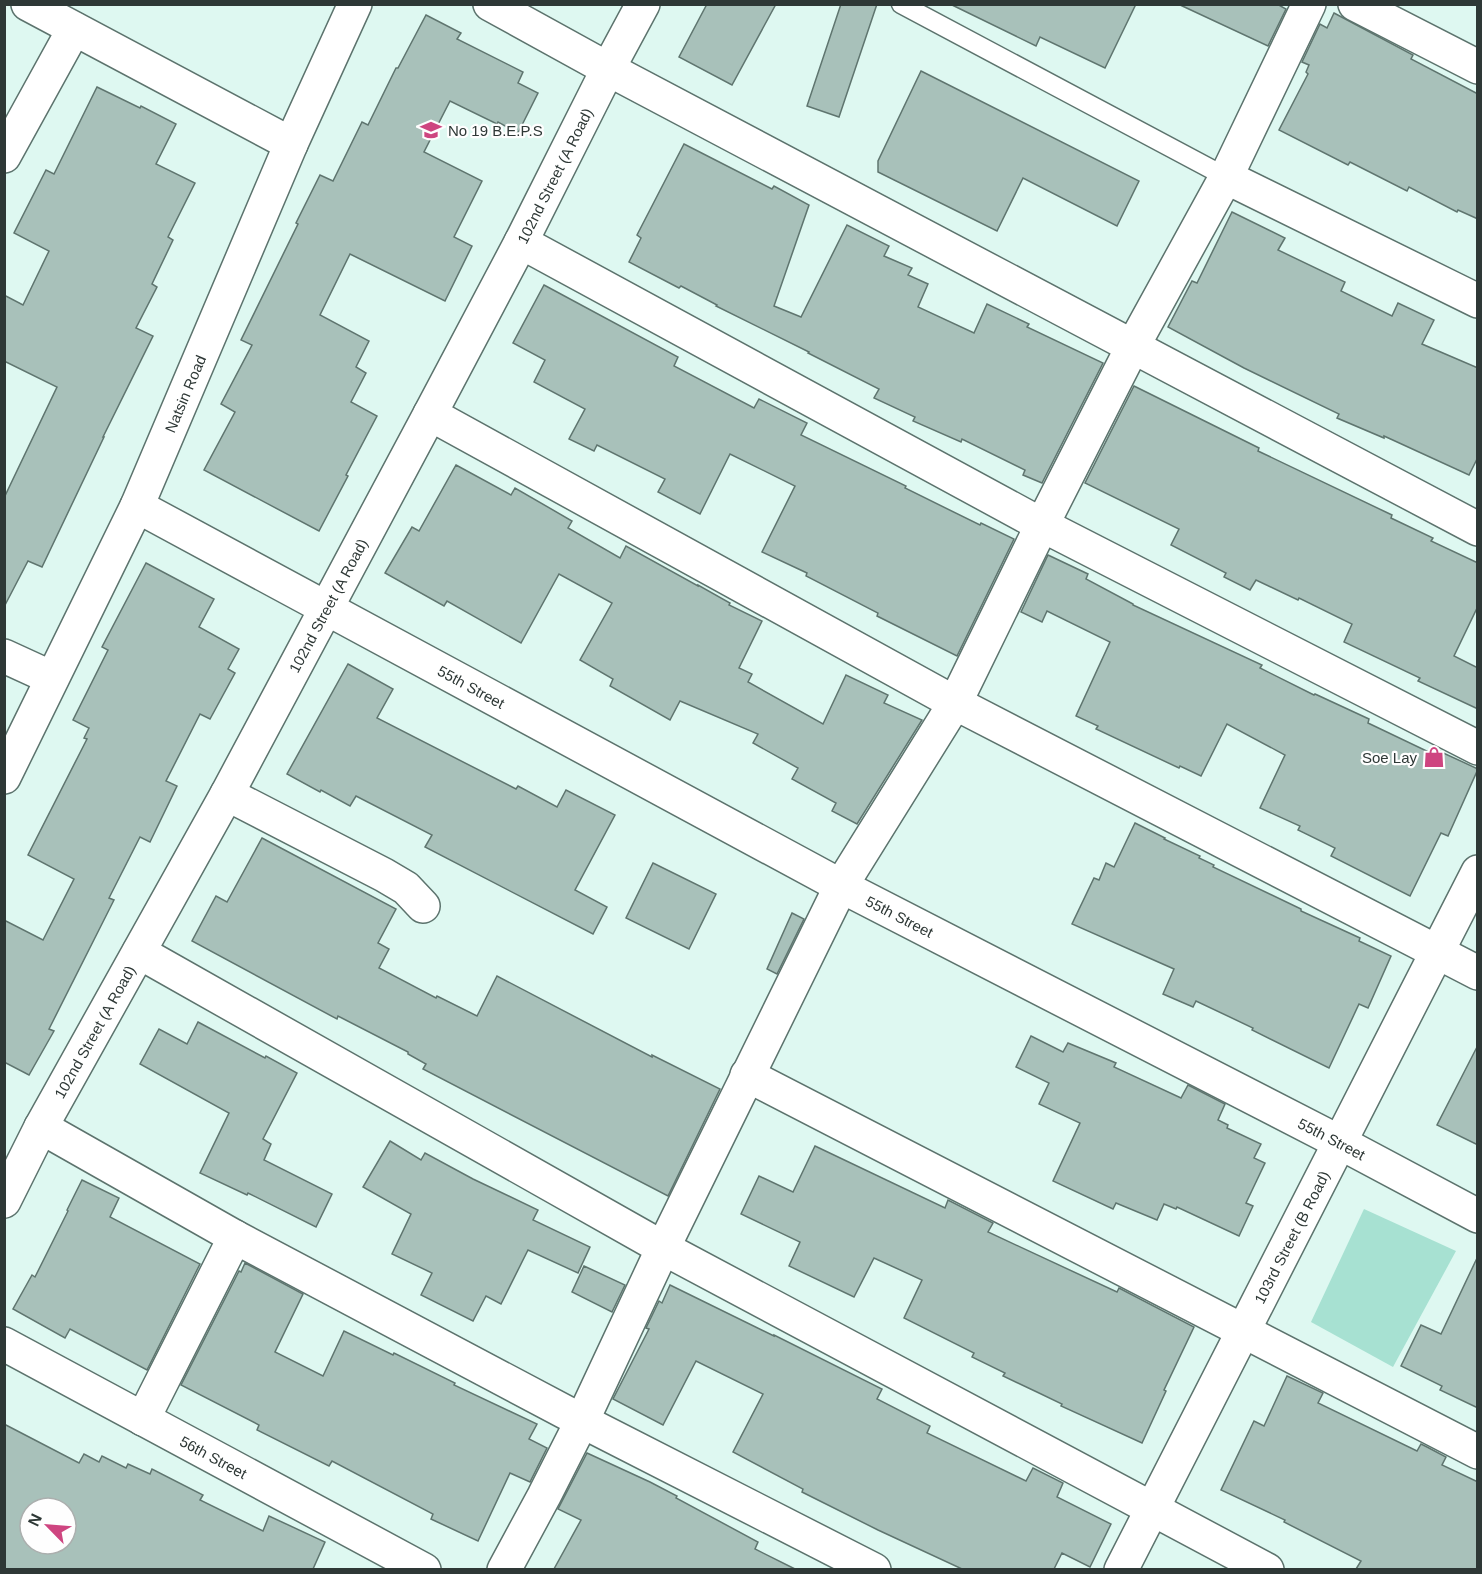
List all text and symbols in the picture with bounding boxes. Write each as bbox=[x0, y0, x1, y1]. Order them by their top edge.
street label: 102nd Street (A Road) bbox=[513, 105, 596, 246]
school or university icon: No 19 B.E.P.S bbox=[419, 118, 443, 142]
place label: No 19 B.E.P.S bbox=[448, 122, 543, 139]
street label: Natsin Road bbox=[161, 352, 209, 435]
street label: 102nd Street (A Road) bbox=[285, 536, 370, 675]
street label: 55th Street bbox=[435, 662, 508, 712]
shop icon: Soe Lay bbox=[1422, 745, 1446, 769]
place label: Soe Lay bbox=[1362, 749, 1417, 766]
street label: 55th Street bbox=[863, 892, 937, 941]
street label: 102nd Street (A Road) bbox=[50, 962, 138, 1101]
street label: 55th Street bbox=[1295, 1114, 1369, 1163]
street label: 103rd Street (B Road) bbox=[1250, 1168, 1332, 1306]
street label: 56th Street bbox=[177, 1432, 251, 1482]
north arrow bbox=[18, 1496, 78, 1556]
text: N bbox=[25, 1511, 45, 1529]

